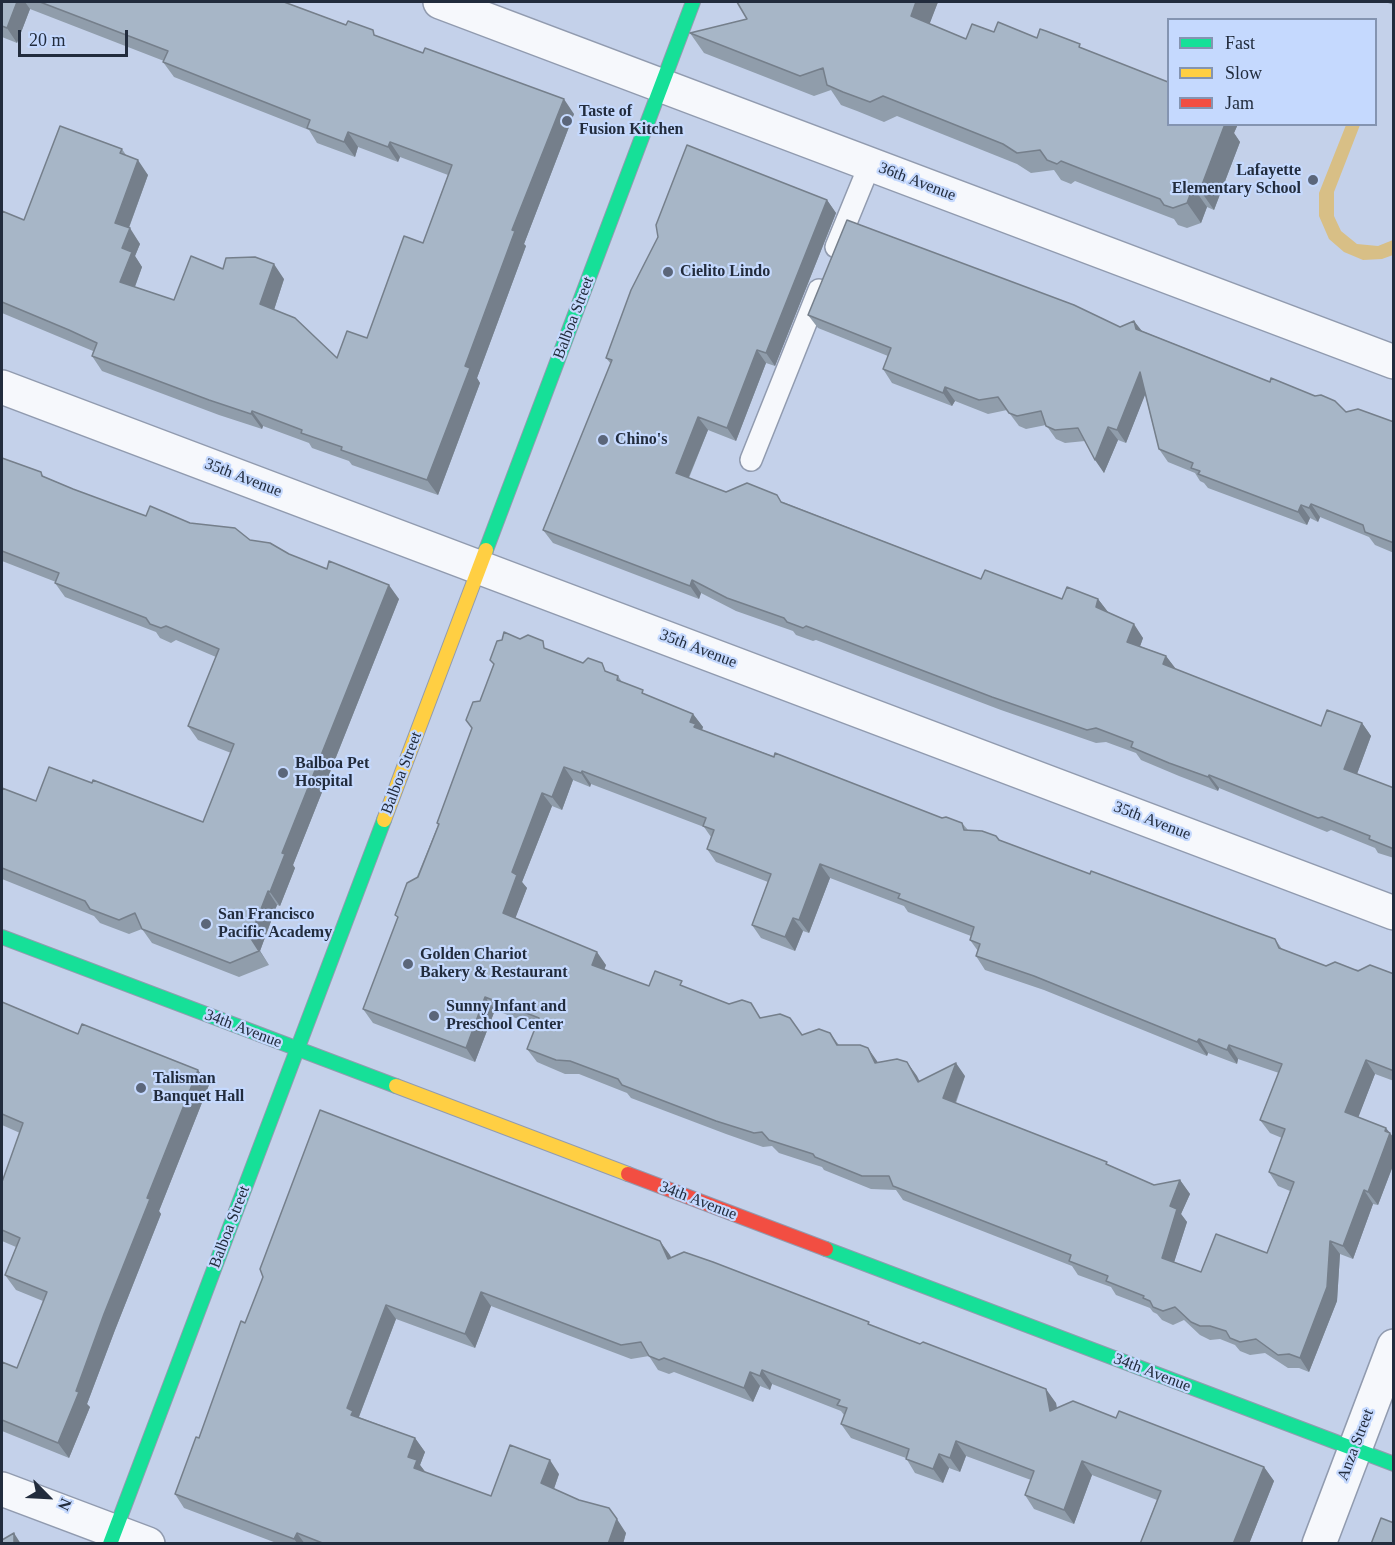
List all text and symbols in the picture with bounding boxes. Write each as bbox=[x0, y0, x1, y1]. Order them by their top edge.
scale bar bbox=[21, 18, 130, 56]
legend bbox=[1167, 18, 1377, 126]
text: 20 m bbox=[29, 30, 66, 50]
text: Fast bbox=[1225, 33, 1255, 53]
text: Slow bbox=[1225, 63, 1262, 83]
text: Jam bbox=[1225, 93, 1254, 113]
place label: Taste of Fusion Kitchen bbox=[579, 102, 683, 140]
marker: Taste of Fusion Kitchen bbox=[560, 114, 574, 128]
street label: 36th Avenue bbox=[876, 159, 958, 205]
place label: Lafayette Elementary School bbox=[1172, 161, 1301, 199]
marker: Lafayette Elementary School bbox=[1306, 173, 1320, 187]
place label: Cielito Lindo bbox=[680, 262, 770, 282]
marker: Cielito Lindo bbox=[661, 265, 675, 279]
street label: Balboa Street bbox=[550, 274, 598, 362]
place label: Chino's bbox=[615, 430, 667, 450]
marker: Chino's bbox=[596, 433, 610, 447]
street label: 35th Avenue bbox=[202, 455, 284, 501]
street label: 35th Avenue bbox=[657, 626, 739, 672]
street label: Balboa Street bbox=[378, 729, 426, 817]
place label: Balboa Pet Hospital bbox=[295, 754, 369, 792]
marker: Balboa Pet Hospital bbox=[276, 766, 290, 780]
street label: 35th Avenue bbox=[1111, 798, 1193, 844]
place label: San Francisco Pacific Academy bbox=[218, 905, 332, 943]
marker: San Francisco Pacific Academy bbox=[199, 917, 213, 931]
place label: Golden Chariot Bakery & Restaurant bbox=[420, 945, 568, 983]
marker: Golden Chariot Bakery & Restaurant bbox=[401, 957, 415, 971]
place label: Sunny Infant and Preschool Center bbox=[446, 997, 566, 1035]
street label: 34th Avenue bbox=[202, 1006, 284, 1052]
marker: Sunny Infant and Preschool Center bbox=[427, 1009, 441, 1023]
place label: Talisman Banquet Hall bbox=[153, 1069, 244, 1107]
marker: Talisman Banquet Hall bbox=[134, 1081, 148, 1095]
street label: 34th Avenue bbox=[657, 1178, 739, 1224]
street label: Balboa Street bbox=[206, 1183, 254, 1271]
street label: 34th Avenue bbox=[1111, 1350, 1193, 1396]
street label: Anza Street bbox=[1334, 1407, 1378, 1483]
north arrow bbox=[18, 1467, 78, 1527]
text: N bbox=[55, 1496, 75, 1513]

